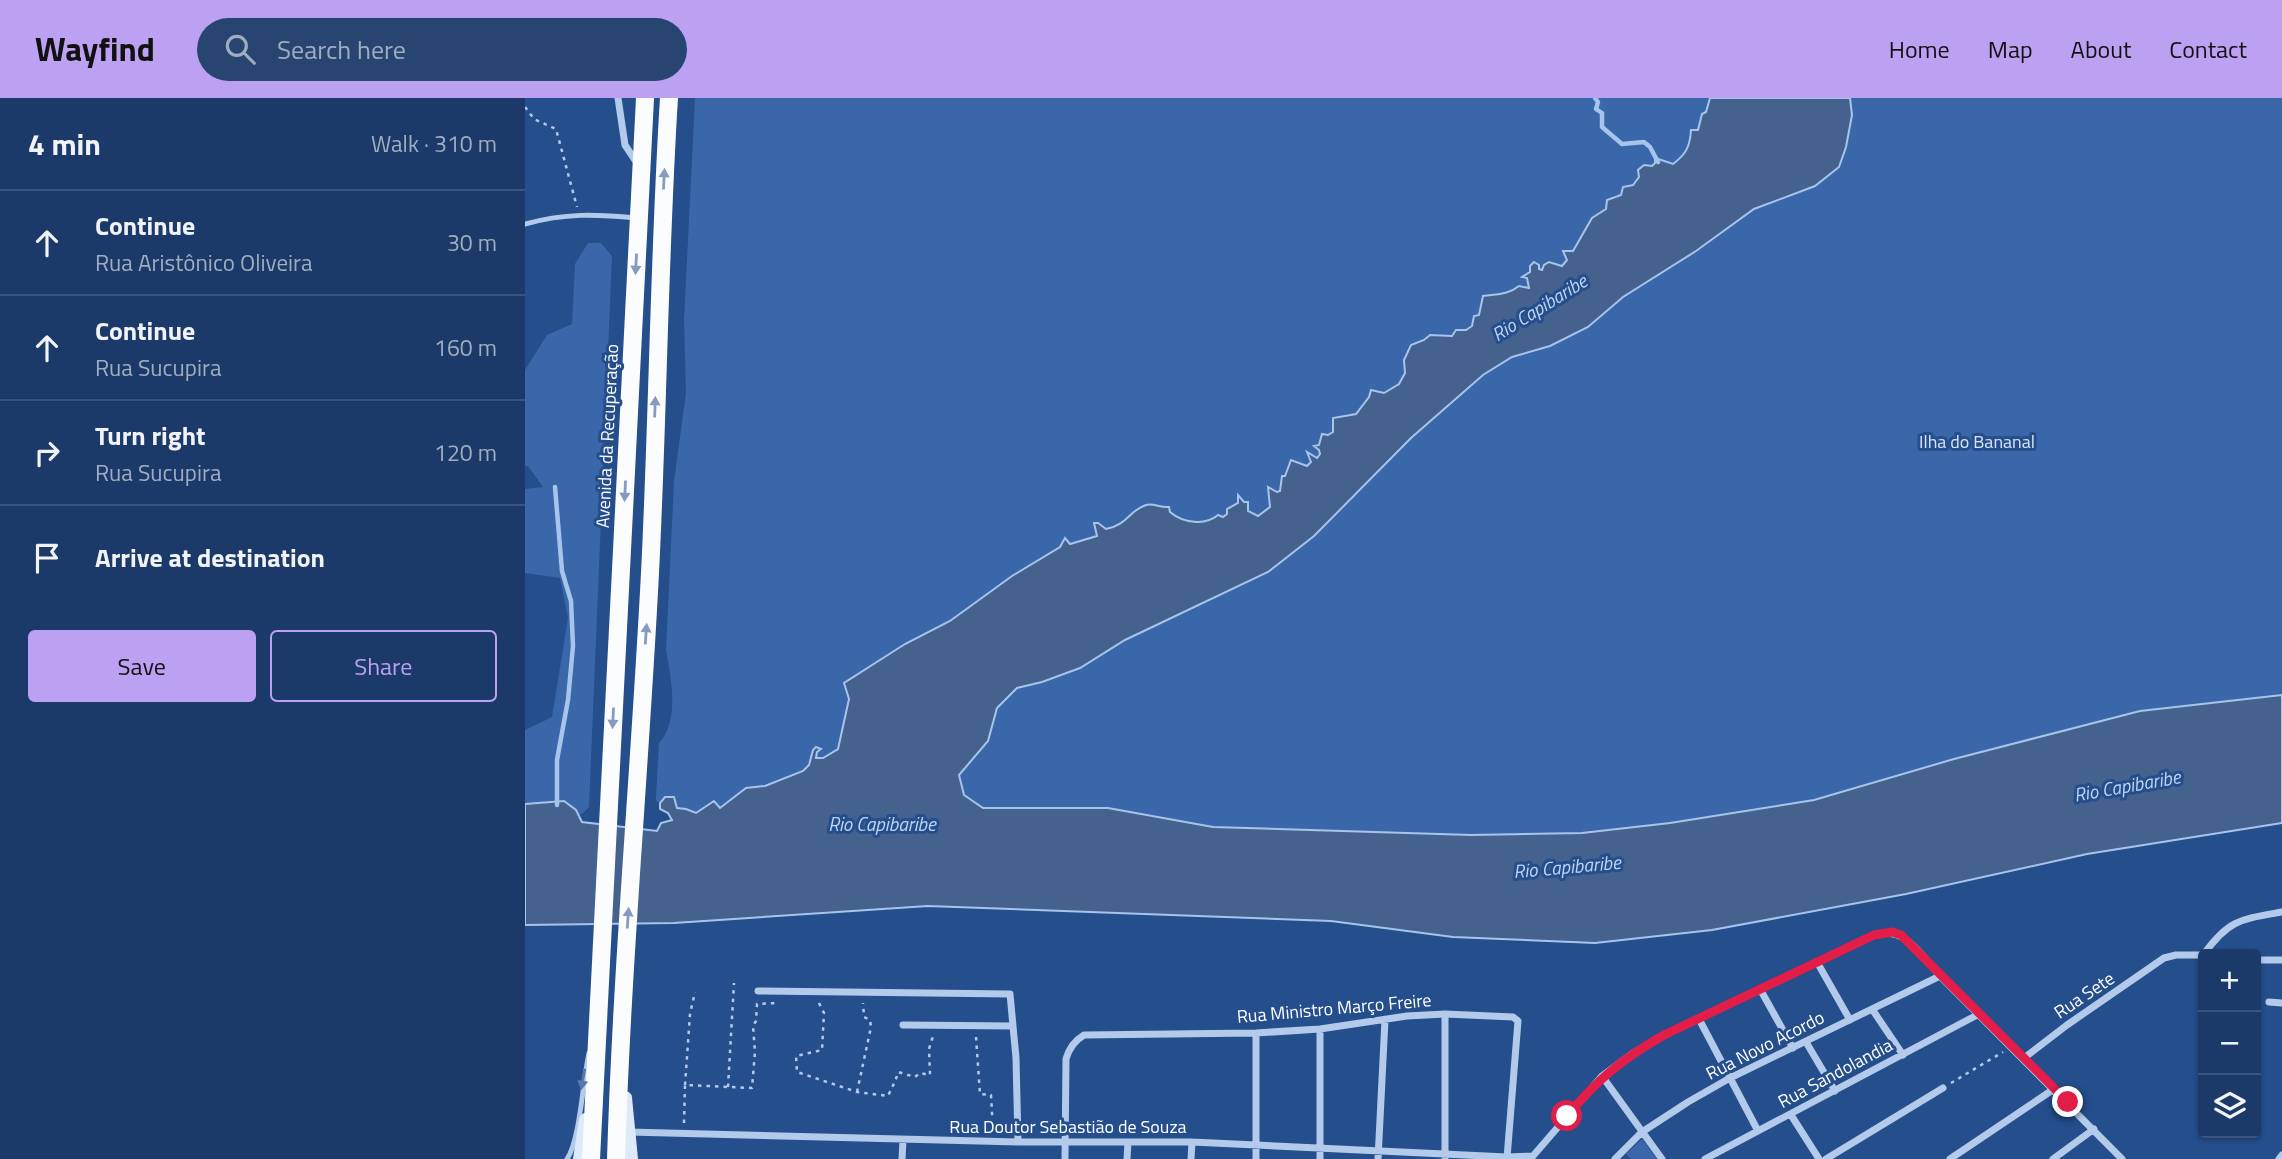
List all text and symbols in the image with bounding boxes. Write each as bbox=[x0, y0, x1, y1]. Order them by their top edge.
search box bbox=[197, 18, 687, 81]
text: Wayfind bbox=[35, 24, 155, 74]
icon: search bbox=[221, 30, 259, 68]
text: Search here bbox=[277, 30, 406, 69]
text: Home bbox=[1889, 31, 1950, 67]
text: Map bbox=[1988, 31, 2033, 67]
text: About bbox=[2071, 31, 2131, 67]
text: Contact bbox=[2169, 31, 2247, 67]
text: 4 min bbox=[28, 121, 101, 167]
text: Walk · 310 m bbox=[371, 126, 497, 161]
one-way arrow bbox=[659, 168, 670, 190]
text: Continue bbox=[95, 206, 195, 245]
icon: ahead bbox=[28, 224, 66, 262]
text: 30 m bbox=[447, 225, 497, 260]
text: Rua Aristônico Oliveira bbox=[95, 245, 313, 280]
one-way arrow bbox=[631, 253, 642, 275]
water label: Rio Capibaribe bbox=[1486, 266, 1593, 348]
text: Continue bbox=[95, 311, 195, 350]
icon: ahead bbox=[28, 329, 66, 367]
text: 160 m bbox=[434, 330, 497, 365]
street label: Avenida da Recuperação bbox=[589, 343, 625, 529]
text: Rua Sucupira bbox=[95, 350, 221, 385]
one-way arrow bbox=[649, 395, 661, 417]
text: Turn right bbox=[95, 416, 206, 455]
park label: Ilha do Bananal bbox=[1919, 428, 2035, 455]
icon: right bbox=[28, 434, 66, 472]
text: 120 m bbox=[434, 435, 497, 470]
text: Rua Sucupira bbox=[95, 455, 221, 490]
one-way arrow bbox=[619, 480, 630, 502]
text: Arrive at destination bbox=[95, 538, 325, 577]
icon: arrive bbox=[28, 539, 66, 577]
one-way arrow bbox=[641, 623, 652, 645]
button: Save bbox=[28, 630, 256, 702]
button: Share bbox=[270, 630, 497, 702]
one-way arrow bbox=[607, 708, 618, 730]
water label: Rio Capibaribe bbox=[2071, 761, 2184, 809]
water label: Rio Capibaribe bbox=[828, 809, 937, 838]
water label: Rio Capibaribe bbox=[1512, 847, 1623, 885]
one-way arrow bbox=[623, 906, 634, 928]
map controls bbox=[2198, 949, 2261, 1138]
button: + bbox=[2198, 949, 2261, 1012]
street label: Rua Sete bbox=[2048, 965, 2120, 1025]
street label: Rua Ministro Março Freire bbox=[1236, 986, 1432, 1030]
street label: Rua Novo Acordo bbox=[1701, 1003, 1829, 1087]
button: − bbox=[2198, 1012, 2261, 1075]
street label: Rua Sandolandia bbox=[1773, 1031, 1897, 1115]
one-way arrow bbox=[578, 1068, 589, 1090]
button: layers bbox=[2198, 1075, 2261, 1138]
route end bbox=[2052, 1086, 2083, 1117]
route start bbox=[1551, 1100, 1582, 1131]
street label: Rua Doutor Sebastião de Souza bbox=[949, 1113, 1187, 1140]

